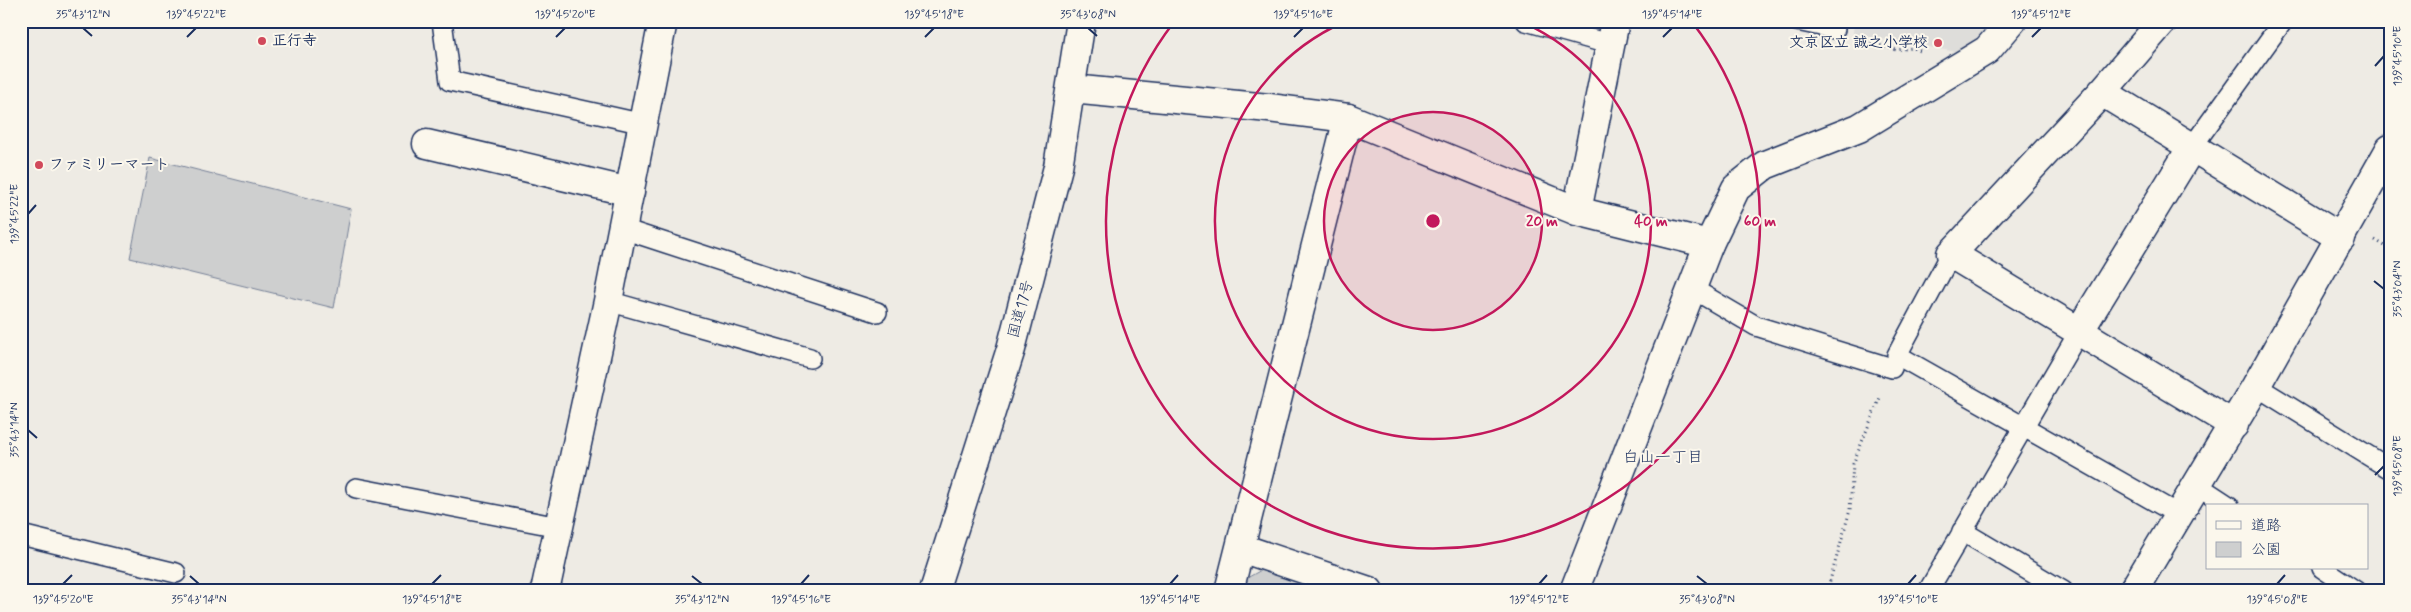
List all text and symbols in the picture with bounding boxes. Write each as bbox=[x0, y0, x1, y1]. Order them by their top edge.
text: 35°43'12"N bbox=[56, 7, 110, 23]
text: 139°45'22"E bbox=[166, 7, 226, 23]
text: 139°45'20"E bbox=[535, 7, 595, 23]
text: 139°45'18"E bbox=[904, 7, 964, 23]
text: 35°43'08"N bbox=[1060, 7, 1116, 23]
text: 139°45'16"E bbox=[1273, 7, 1333, 23]
text: 139°45'14"E bbox=[1642, 7, 1702, 23]
text: 139°45'12"E bbox=[2011, 7, 2071, 23]
text: 139°45'10"E bbox=[2390, 26, 2406, 86]
place label: 正行寺 bbox=[272, 31, 317, 51]
place label: 文京区立 誠之小学校 bbox=[1789, 33, 1928, 53]
marker: 正行寺 bbox=[256, 35, 268, 47]
marker: 文京区立 誠之小学校 bbox=[1932, 37, 1944, 49]
place label: ファミリーマート bbox=[49, 155, 170, 175]
marker: ファミリーマート bbox=[33, 159, 45, 171]
text: 139°45'22"E bbox=[7, 184, 23, 244]
centre of rings bbox=[1424, 212, 1442, 230]
text: 20 m bbox=[1526, 212, 1558, 232]
text: 40 m bbox=[1634, 212, 1668, 232]
text: 60 m bbox=[1744, 212, 1776, 232]
text: 35°43'04"N bbox=[2390, 261, 2406, 317]
street label: 国道17号 bbox=[1004, 278, 1038, 340]
text: 35°43'14"N bbox=[7, 402, 23, 458]
text: 139°45'08"E bbox=[2390, 435, 2406, 497]
district label: 白山一丁目 bbox=[1623, 447, 1703, 468]
legend bbox=[2206, 504, 2368, 570]
text: 道路 bbox=[2251, 516, 2281, 536]
text: 公園 bbox=[2251, 540, 2281, 560]
text: 139°45'20"E bbox=[33, 592, 93, 608]
text: 35°43'14"N bbox=[171, 592, 227, 608]
text: 139°45'18"E bbox=[402, 592, 462, 608]
text: 35°43'12"N bbox=[675, 592, 729, 608]
text: 139°45'16"E bbox=[771, 592, 831, 608]
text: 139°45'14"E bbox=[1140, 592, 1200, 608]
text: 139°45'12"E bbox=[1509, 592, 1569, 608]
text: 35°43'08"N bbox=[1679, 592, 1735, 608]
text: 139°45'10"E bbox=[1878, 592, 1938, 608]
text: 139°45'08"E bbox=[2246, 592, 2308, 608]

